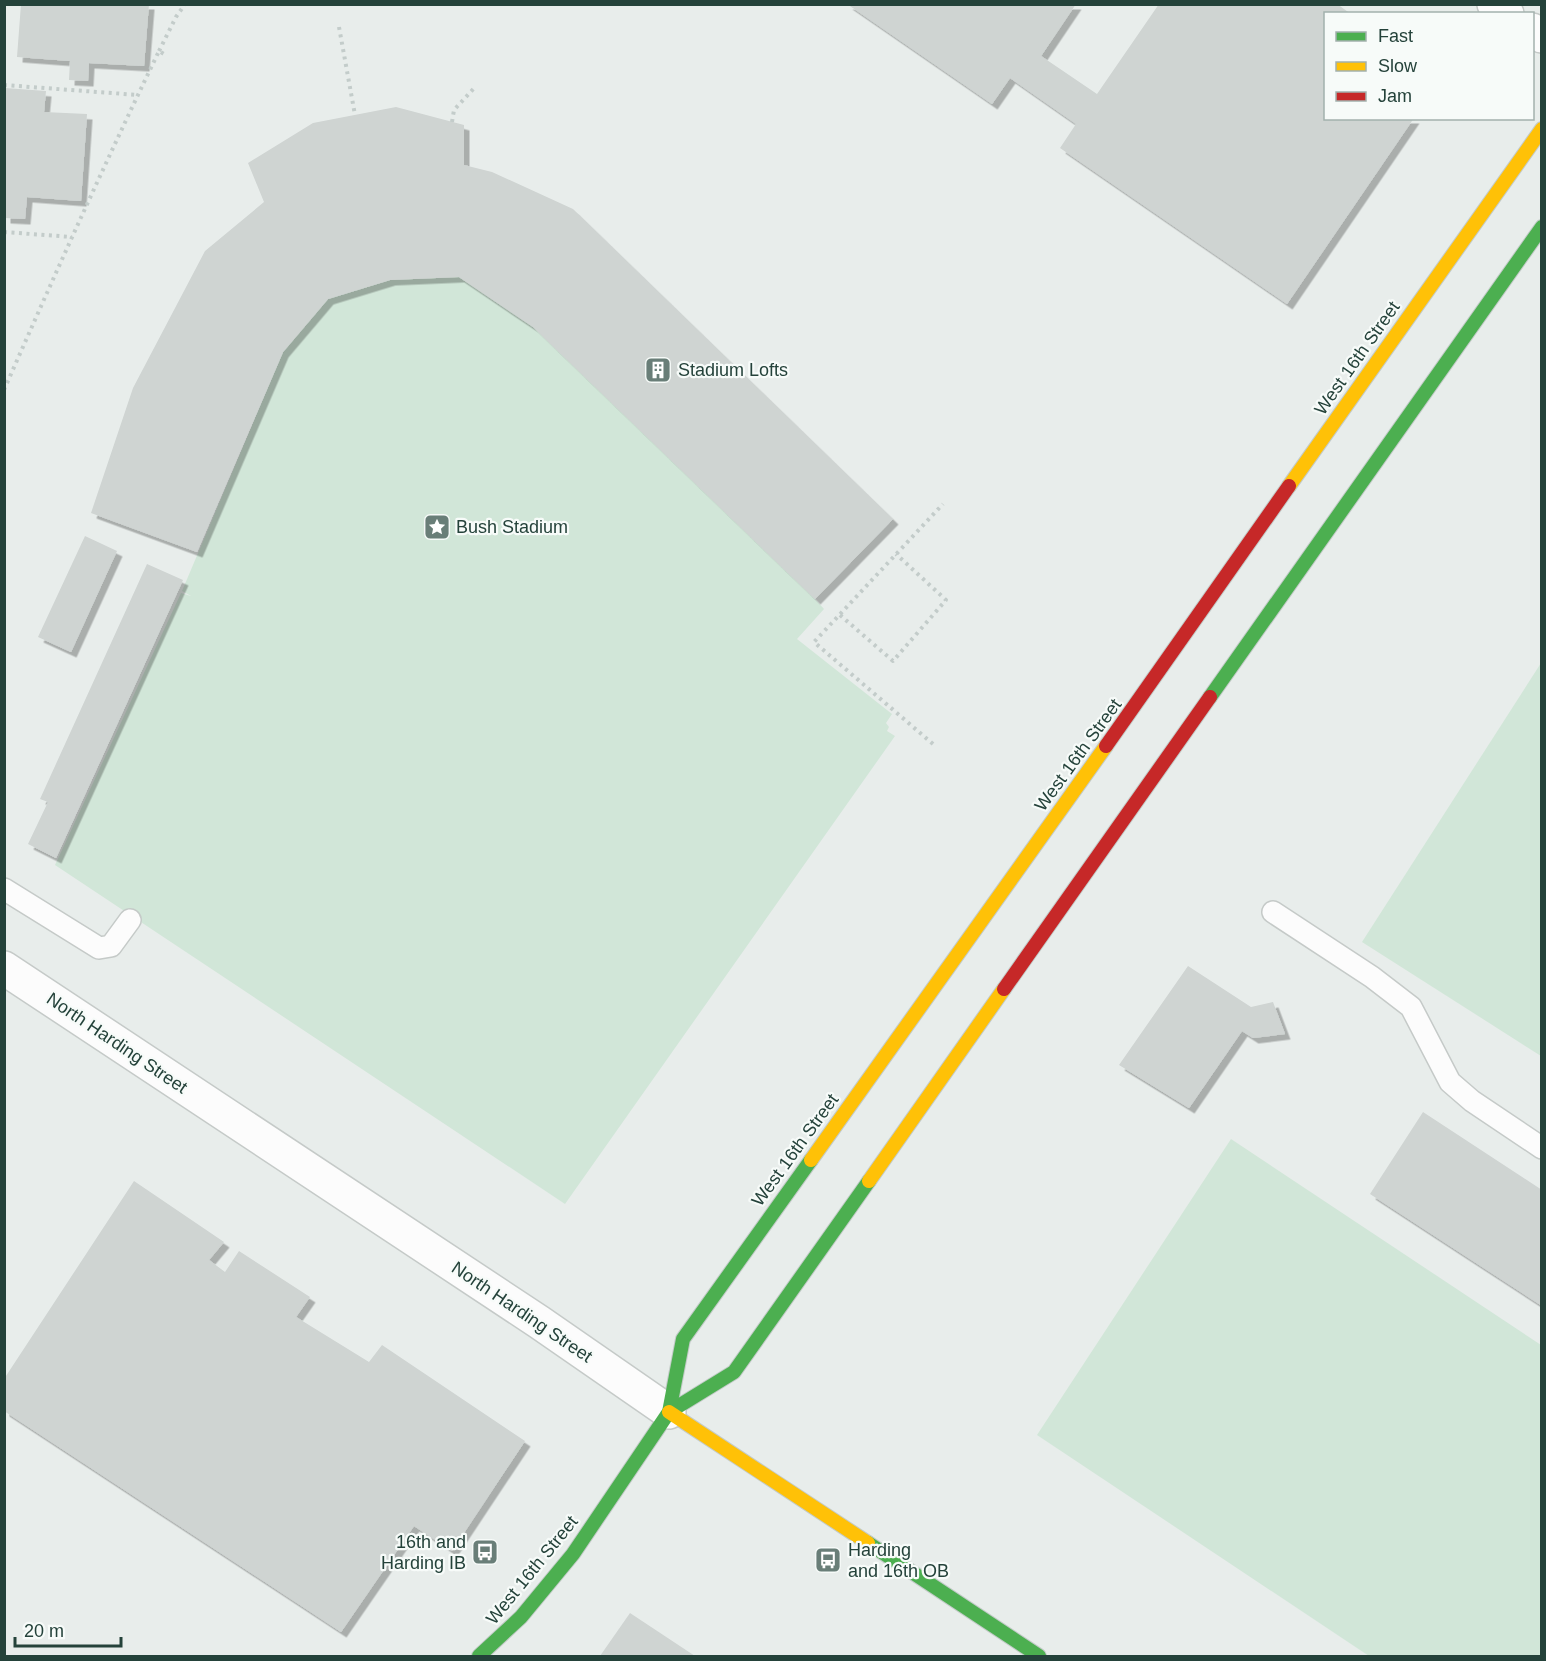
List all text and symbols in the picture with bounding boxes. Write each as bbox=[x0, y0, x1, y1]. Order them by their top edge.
legend bbox=[1324, 12, 1534, 120]
text: Fast bbox=[1378, 26, 1413, 46]
text: Slow bbox=[1378, 56, 1418, 76]
text: Jam bbox=[1378, 86, 1412, 106]
street label: West 16th Street bbox=[1310, 297, 1404, 419]
building icon: Stadium Lofts bbox=[643, 355, 673, 385]
place label: Stadium Lofts bbox=[678, 360, 788, 380]
place icon: Bush Stadium bbox=[422, 512, 452, 542]
place label: Bush Stadium bbox=[456, 517, 568, 537]
street label: West 16th Street bbox=[1031, 695, 1125, 815]
street label: North Harding Street bbox=[43, 989, 191, 1097]
street label: West 16th Street bbox=[748, 1090, 842, 1210]
street label: North Harding Street bbox=[448, 1258, 596, 1366]
street label: West 16th Street bbox=[482, 1512, 582, 1628]
place label: 16th and Harding IB bbox=[381, 1532, 466, 1573]
bus stop icon: 16th and Harding IB bbox=[470, 1537, 500, 1567]
place label: Harding and 16th OB bbox=[848, 1540, 949, 1581]
bus stop icon: Harding and 16th OB bbox=[813, 1545, 843, 1575]
scale bar bbox=[15, 1610, 122, 1648]
text: 20 m bbox=[24, 1621, 64, 1641]

